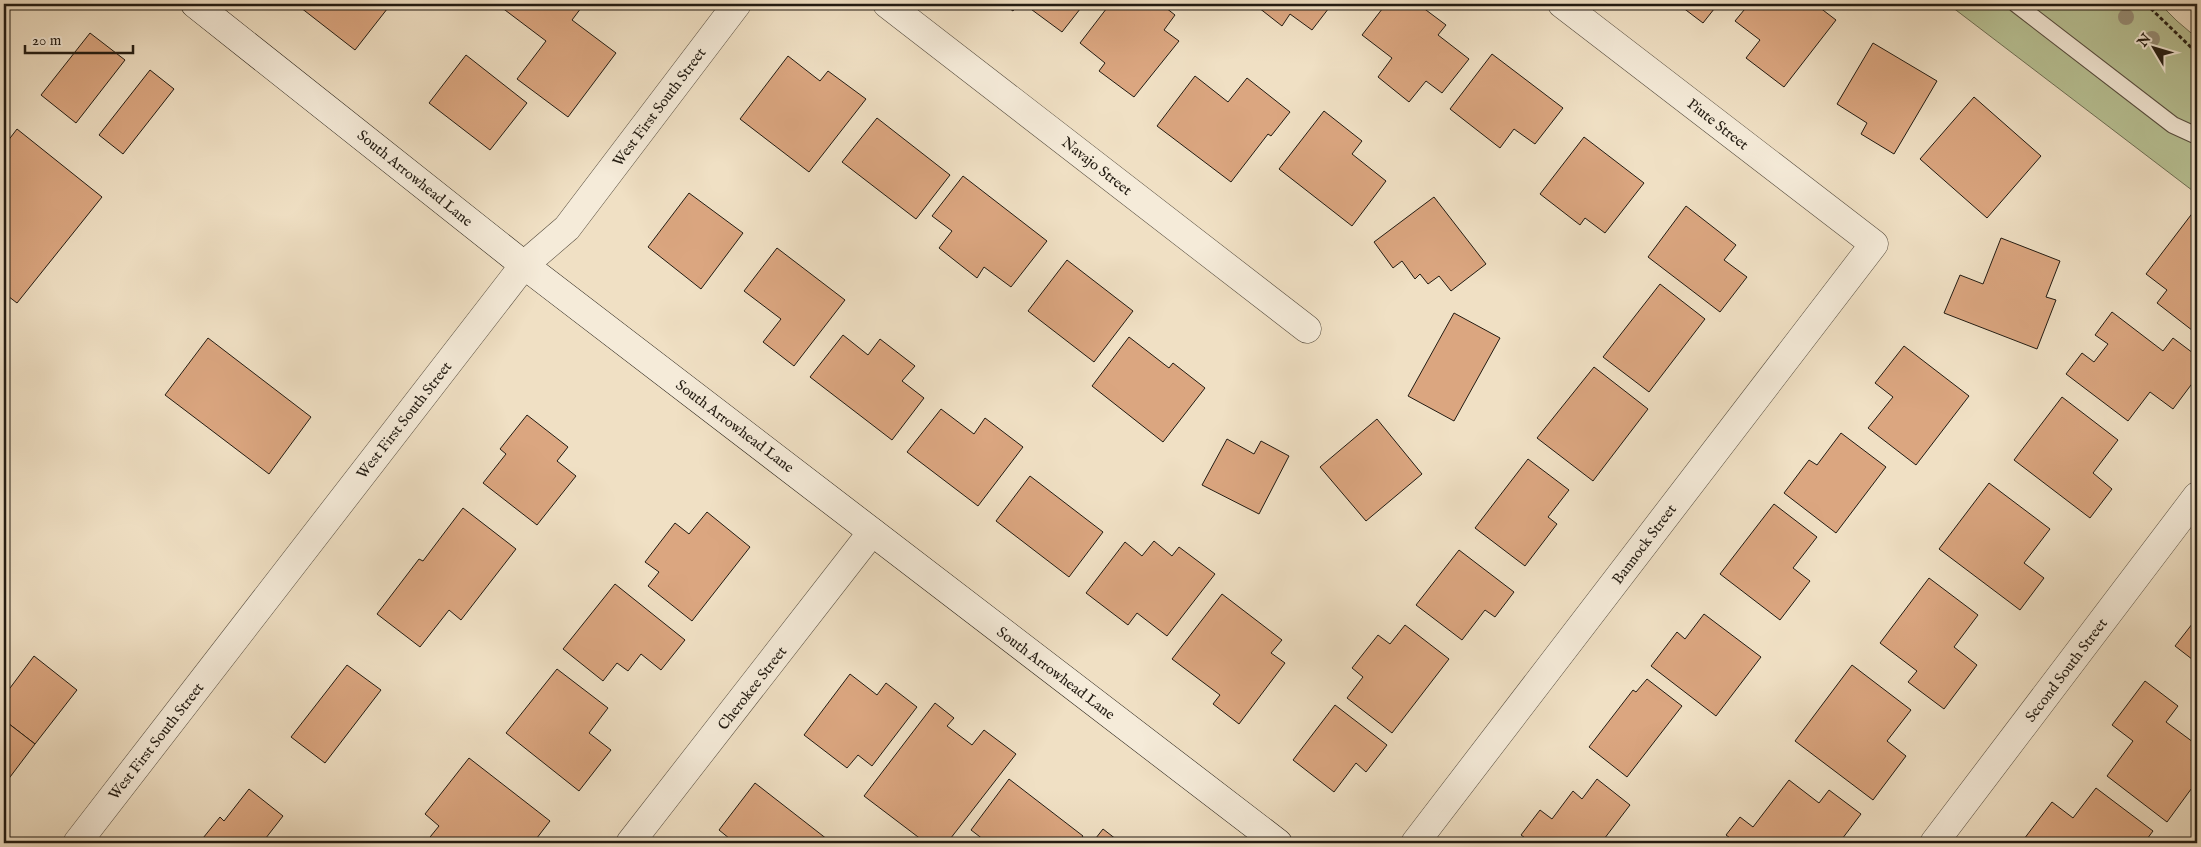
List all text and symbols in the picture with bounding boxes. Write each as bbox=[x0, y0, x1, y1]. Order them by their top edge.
scale bar bbox=[25, 22, 132, 54]
north arrow bbox=[2128, 22, 2178, 72]
text: N bbox=[2133, 30, 2155, 52]
text: 20 m bbox=[32, 31, 62, 50]
street label: West First South Street bbox=[608, 44, 710, 171]
street label: Piute Street bbox=[1683, 94, 1752, 154]
street label: South Arrowhead Lane bbox=[353, 126, 476, 231]
street label: Navajo Street bbox=[1058, 133, 1136, 200]
street label: West First South Street bbox=[353, 358, 456, 483]
street label: South Arrowhead Lane bbox=[672, 376, 798, 477]
street label: Bannock Street bbox=[1608, 500, 1681, 588]
street label: Second South Street bbox=[2021, 614, 2112, 726]
street label: South Arrowhead Lane bbox=[993, 623, 1119, 724]
street label: Cherokee Street bbox=[714, 643, 791, 734]
street label: West First South Street bbox=[105, 679, 208, 804]

